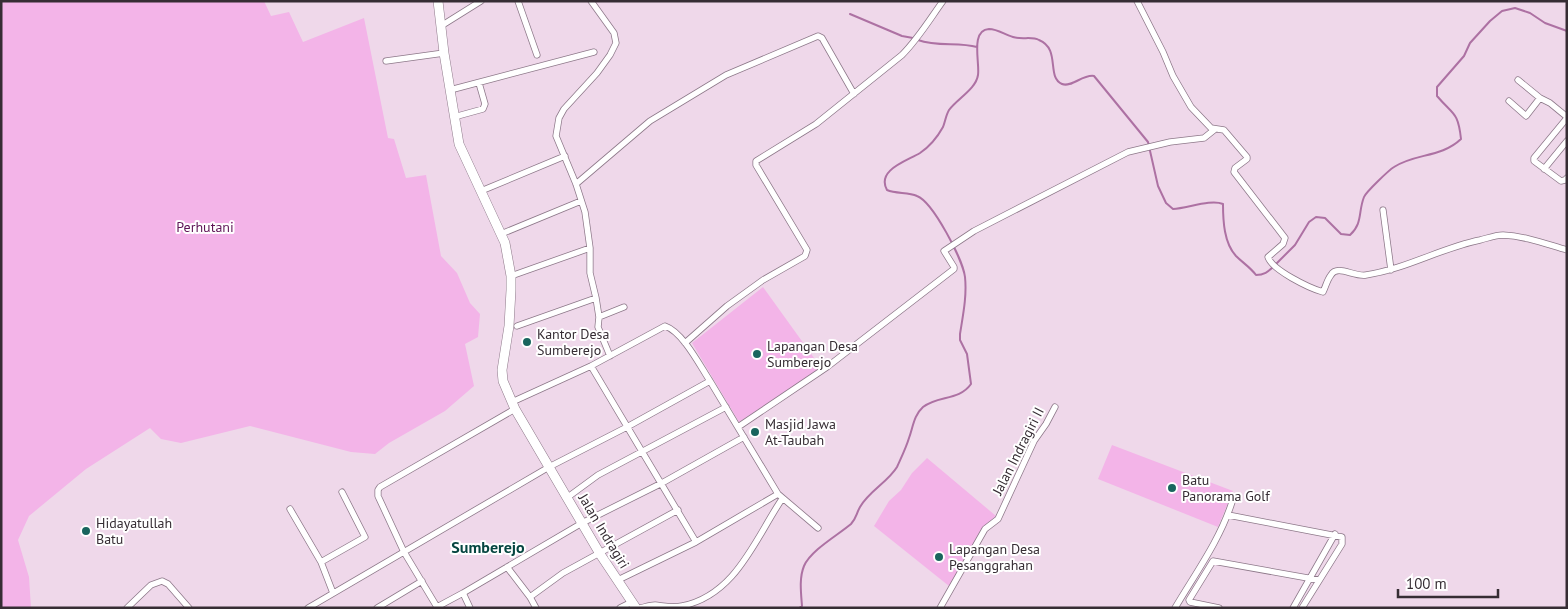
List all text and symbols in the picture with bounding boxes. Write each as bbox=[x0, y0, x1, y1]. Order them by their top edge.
park label: Perhutani bbox=[176, 218, 234, 236]
place label: Kantor Desa Sumberejo bbox=[537, 325, 610, 359]
marker: Kantor Desa Sumberejo bbox=[521, 336, 533, 348]
place label: Lapangan Desa Sumberejo bbox=[767, 337, 858, 371]
marker: Lapangan Desa Sumberejo bbox=[751, 348, 763, 360]
street label: Jalan Indragiri II bbox=[988, 404, 1048, 499]
place label: Masjid Jawa At-Taubah bbox=[765, 415, 836, 449]
marker: Masjid Jawa At-Taubah bbox=[749, 426, 761, 438]
place label: Batu Panorama Golf bbox=[1182, 471, 1270, 505]
marker: Batu Panorama Golf bbox=[1166, 482, 1178, 494]
street label: Jalan Indragiri bbox=[574, 489, 633, 572]
place label: Hidayatullah Batu bbox=[96, 514, 172, 548]
marker: Hidayatullah Batu bbox=[80, 525, 92, 537]
district label: Sumberejo bbox=[451, 537, 525, 557]
place label: Lapangan Desa Pesanggrahan bbox=[949, 540, 1040, 574]
marker: Lapangan Desa Pesanggrahan bbox=[933, 551, 945, 563]
scale bar bbox=[1398, 566, 1498, 598]
text: 100 m bbox=[1406, 574, 1447, 593]

